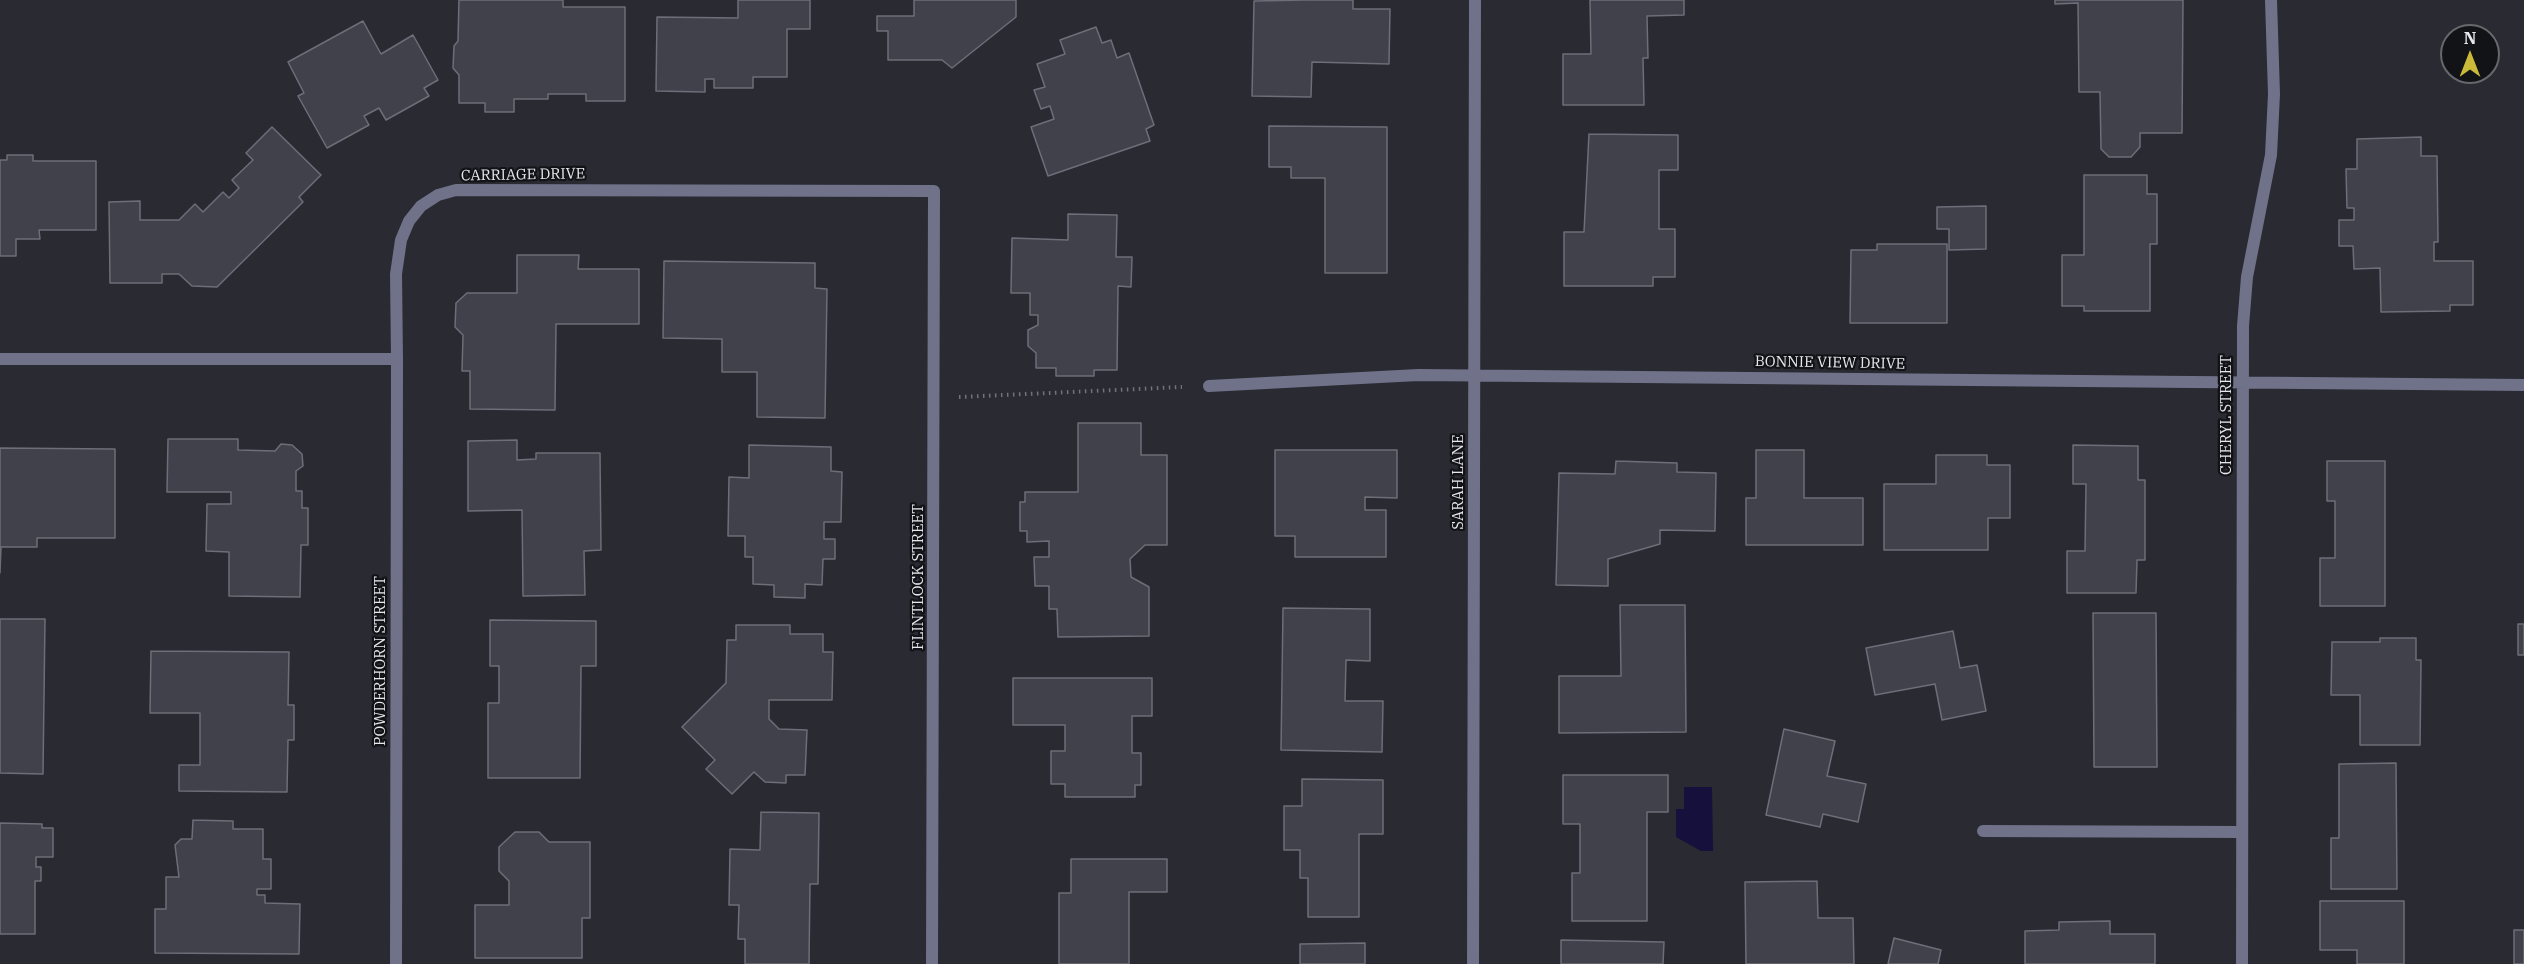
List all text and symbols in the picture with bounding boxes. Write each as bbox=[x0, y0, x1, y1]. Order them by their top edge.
north arrow bbox=[2440, 24, 2500, 84]
text: N bbox=[2464, 28, 2476, 48]
street label: CARRIAGE DRIVE bbox=[461, 165, 585, 185]
street label: BONNIE VIEW DRIVE bbox=[1755, 353, 1905, 373]
street label: CHERYL STREET bbox=[2218, 355, 2236, 475]
street label: SARAH LANE bbox=[1450, 434, 1468, 530]
street label: FLINTLOCK STREET bbox=[910, 504, 928, 650]
street label: POWDERHORN STREET bbox=[372, 576, 390, 746]

